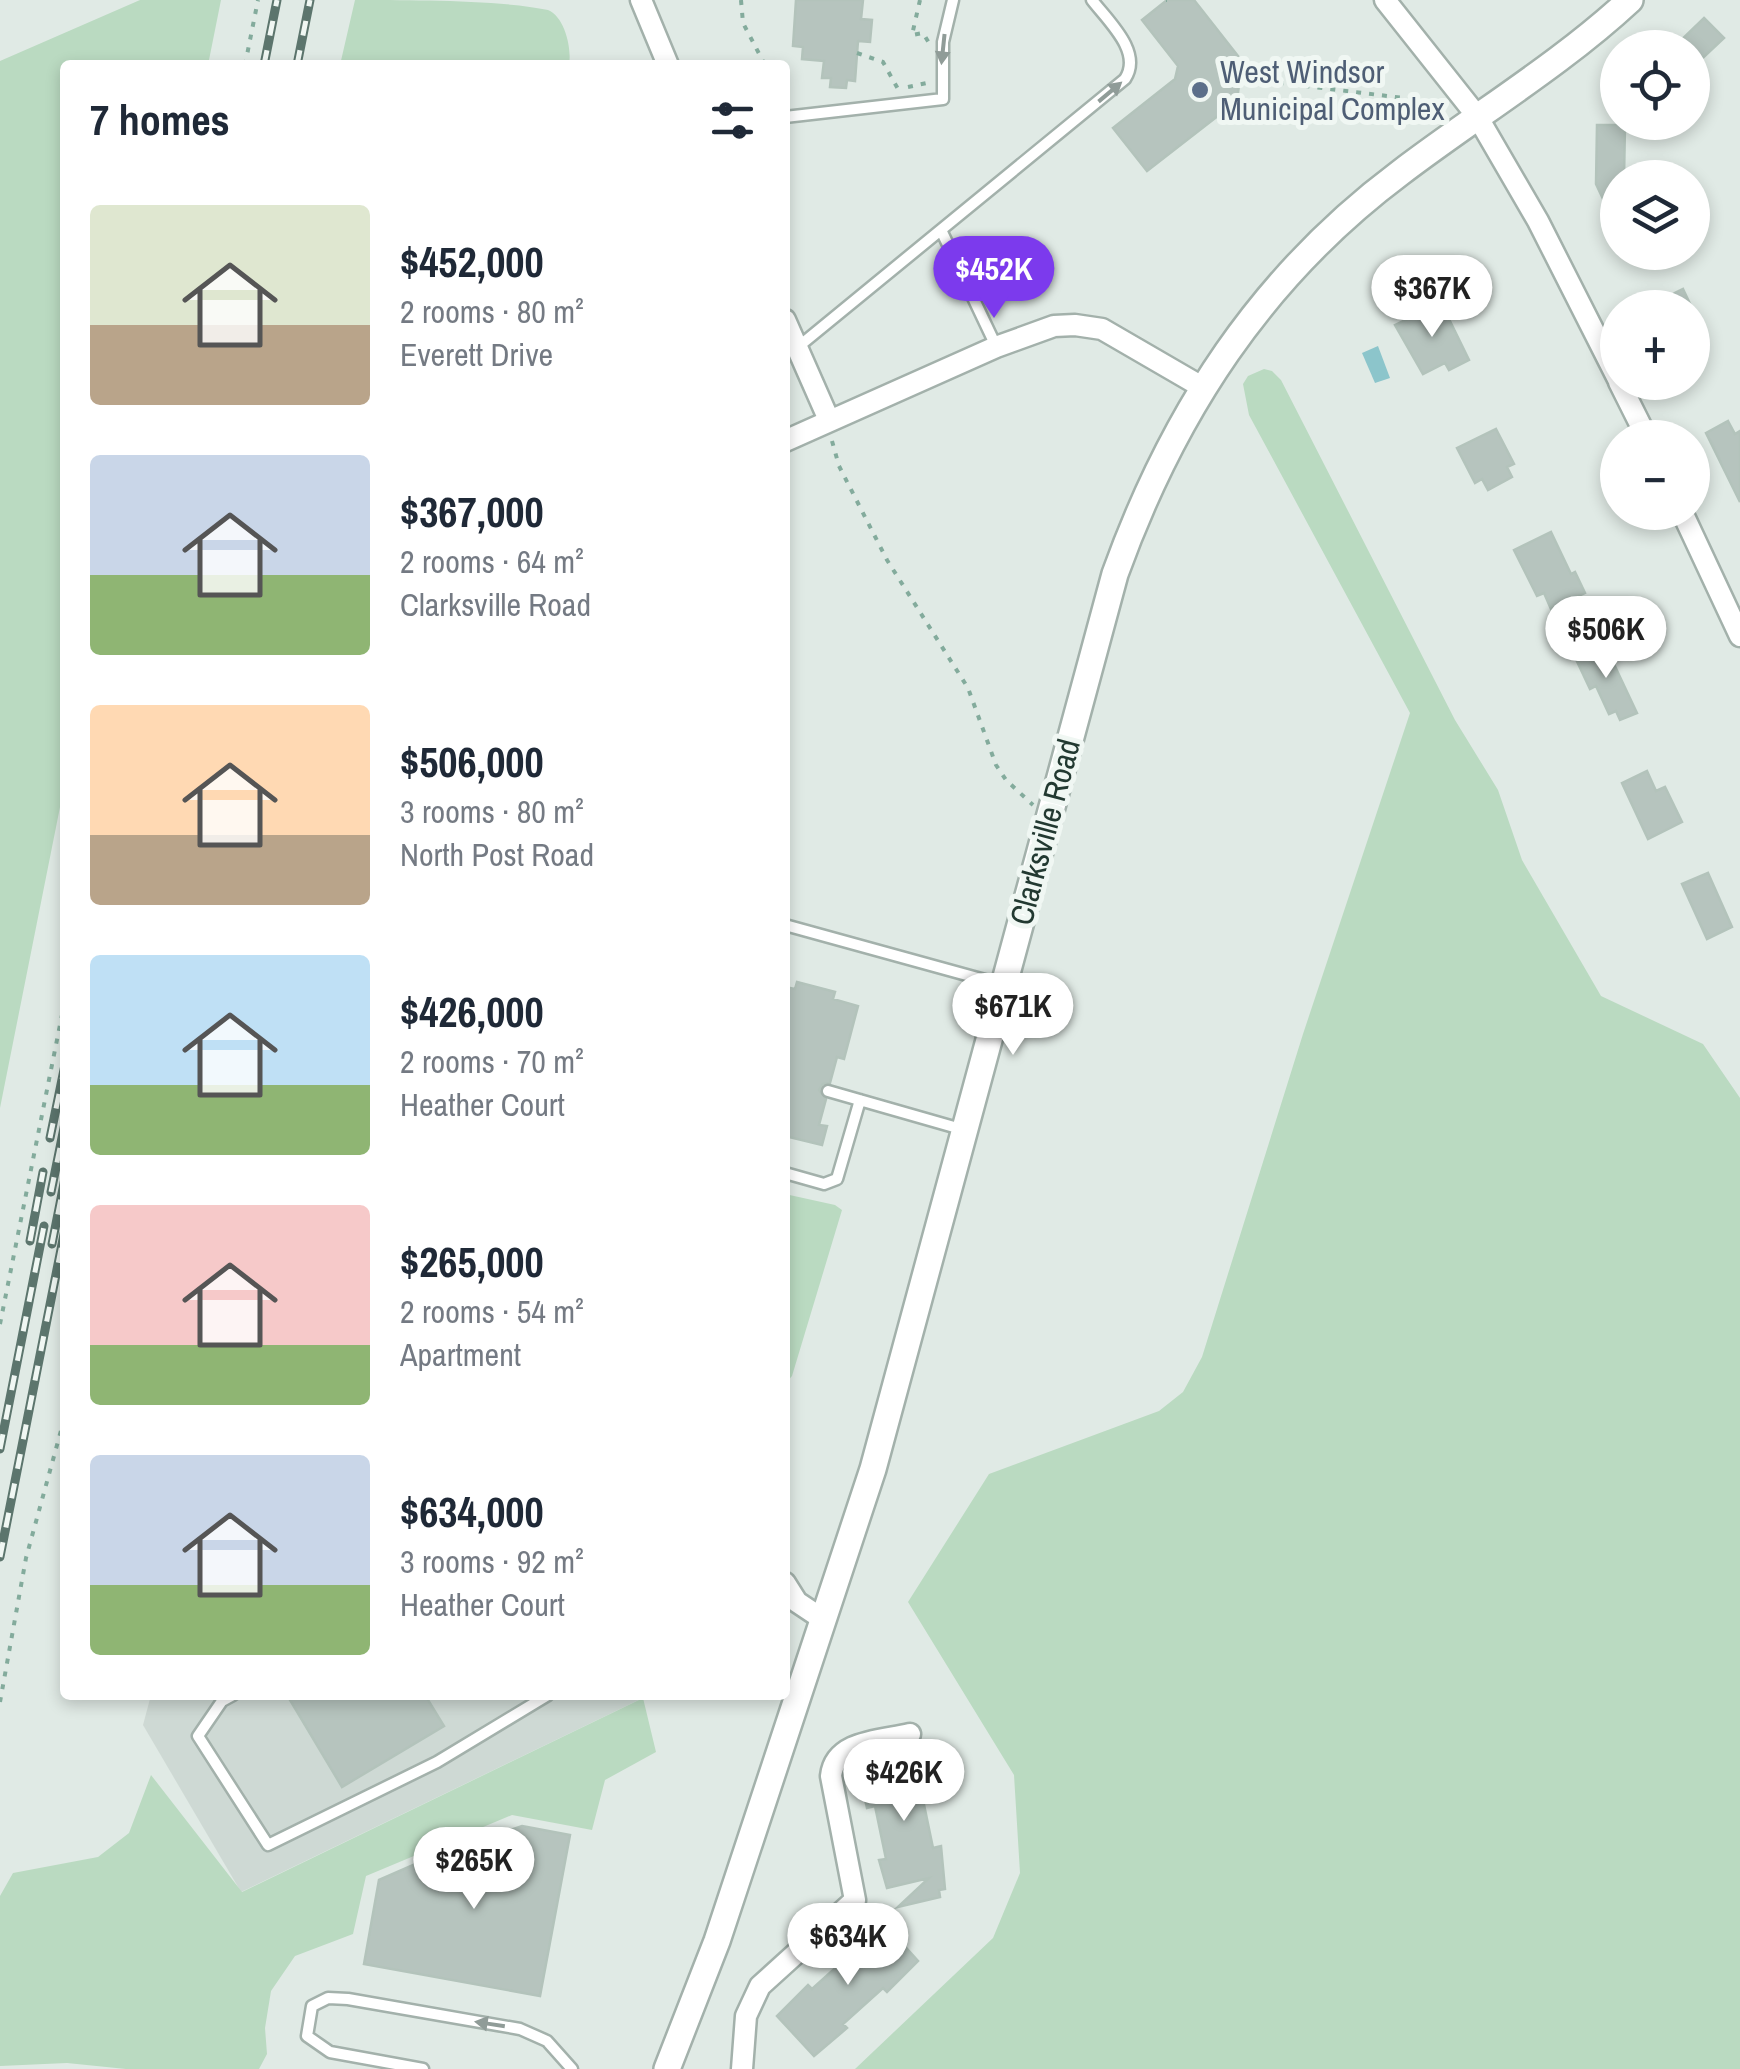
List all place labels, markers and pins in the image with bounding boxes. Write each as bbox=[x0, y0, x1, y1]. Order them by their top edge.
place label: West Windsor Municipal Complex bbox=[1220, 50, 1445, 130]
marker: West Windsor Municipal Complex bbox=[1189, 79, 1211, 101]
pin: $452K bbox=[924, 236, 1064, 321]
pin: $367K bbox=[1362, 255, 1502, 340]
pin: $506K bbox=[1536, 596, 1676, 681]
pin: $671K bbox=[943, 973, 1083, 1058]
pin: $426K bbox=[834, 1739, 974, 1824]
pin: $265K bbox=[404, 1827, 544, 1912]
pin: $634K bbox=[778, 1903, 918, 1988]

